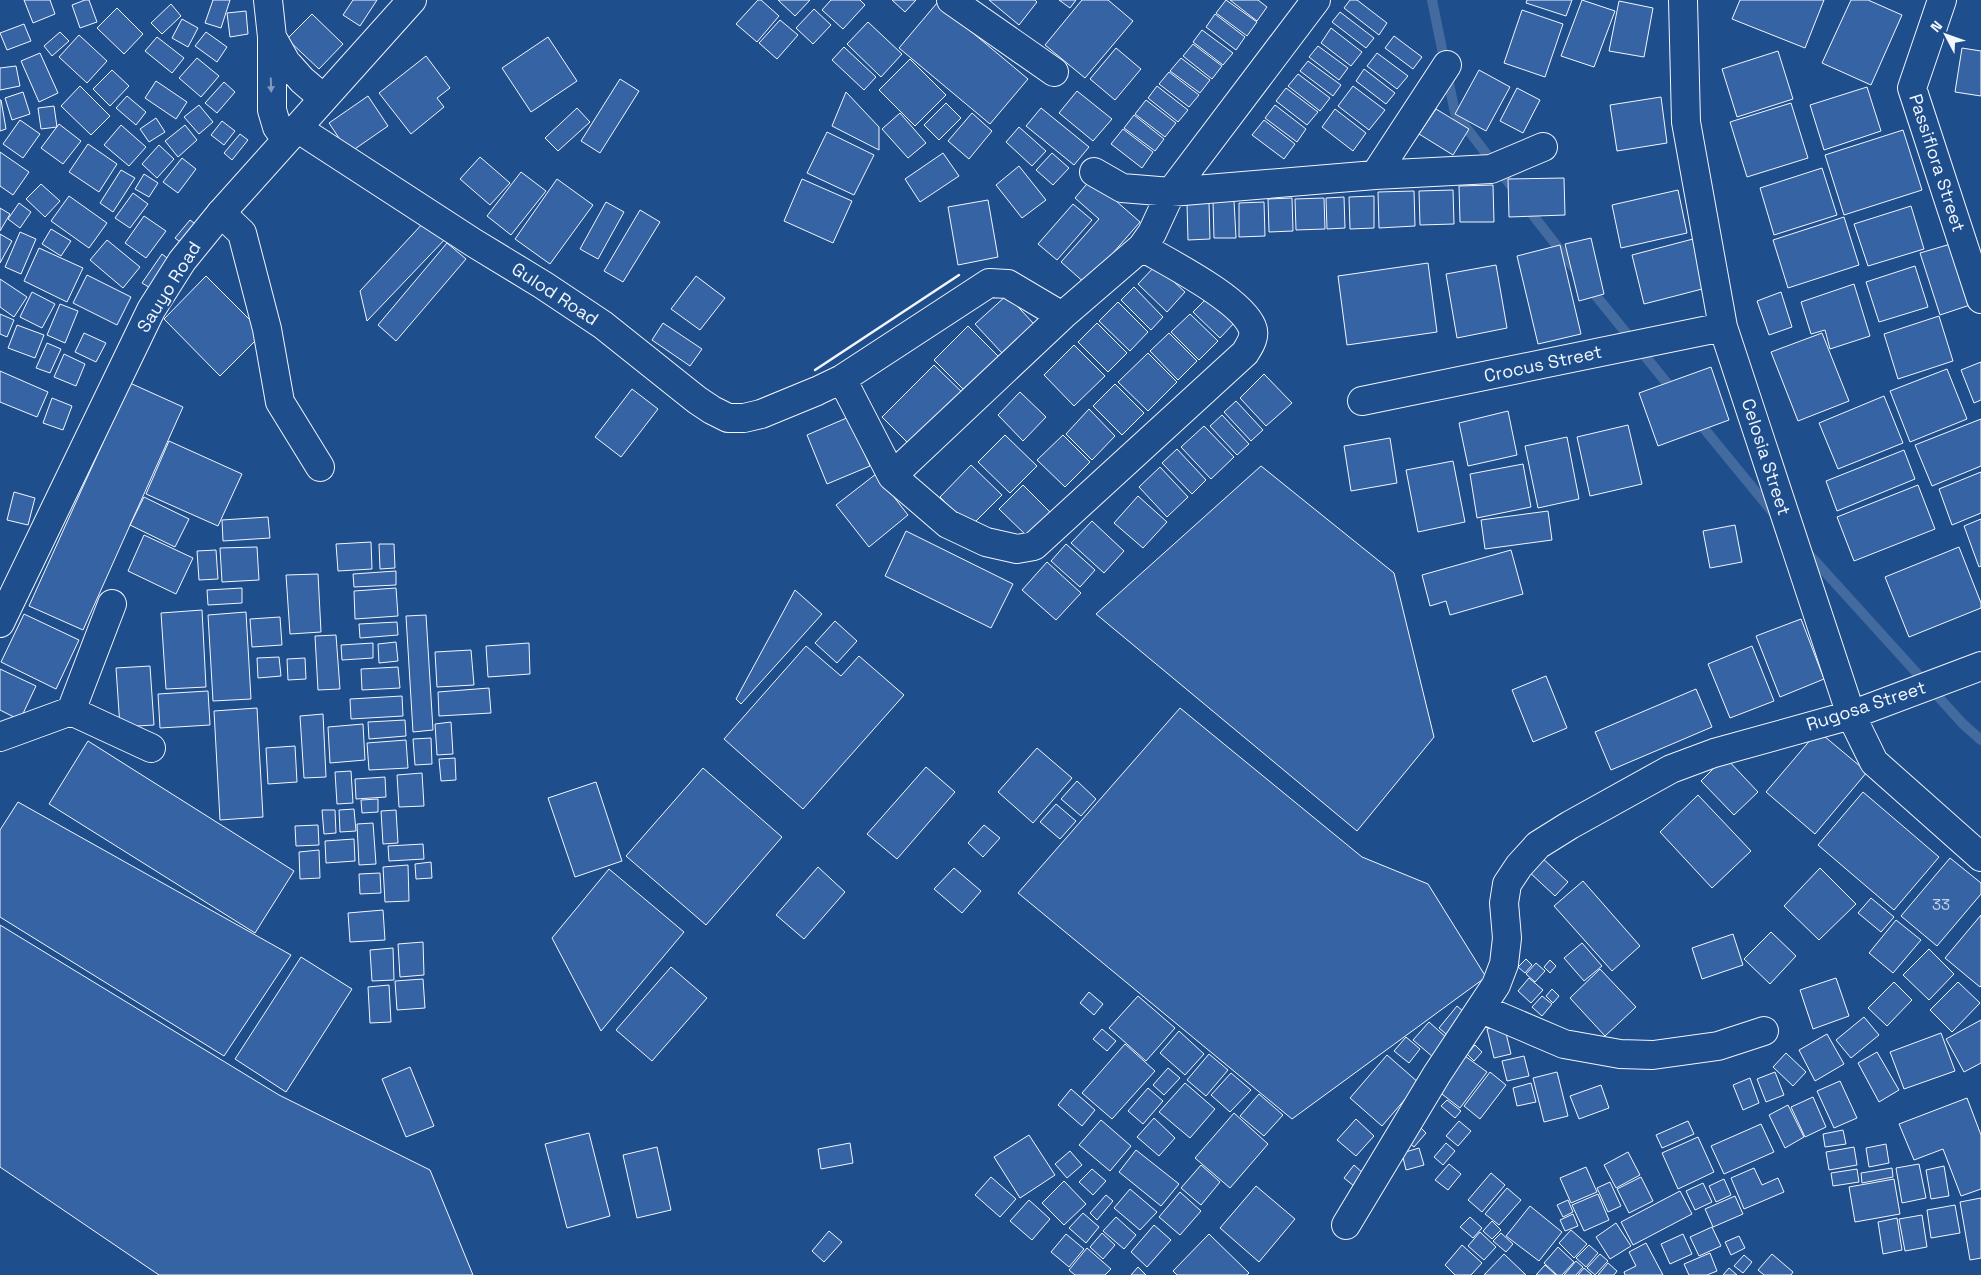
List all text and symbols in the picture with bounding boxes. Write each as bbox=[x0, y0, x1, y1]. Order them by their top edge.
north arrow bbox=[1921, 10, 1971, 60]
text: N bbox=[1926, 17, 1946, 36]
one-way arrow bbox=[268, 78, 276, 94]
street label: Passiflora Street bbox=[1904, 91, 1971, 235]
street label: Sauyo Road bbox=[131, 237, 206, 337]
street label: Gulod Road bbox=[508, 257, 603, 330]
street label: Crocus Street bbox=[1482, 340, 1604, 387]
street label: Celosia Street bbox=[1737, 395, 1796, 518]
street label: Rugosa Street bbox=[1803, 675, 1929, 736]
house number: 33 bbox=[1932, 895, 1950, 914]

